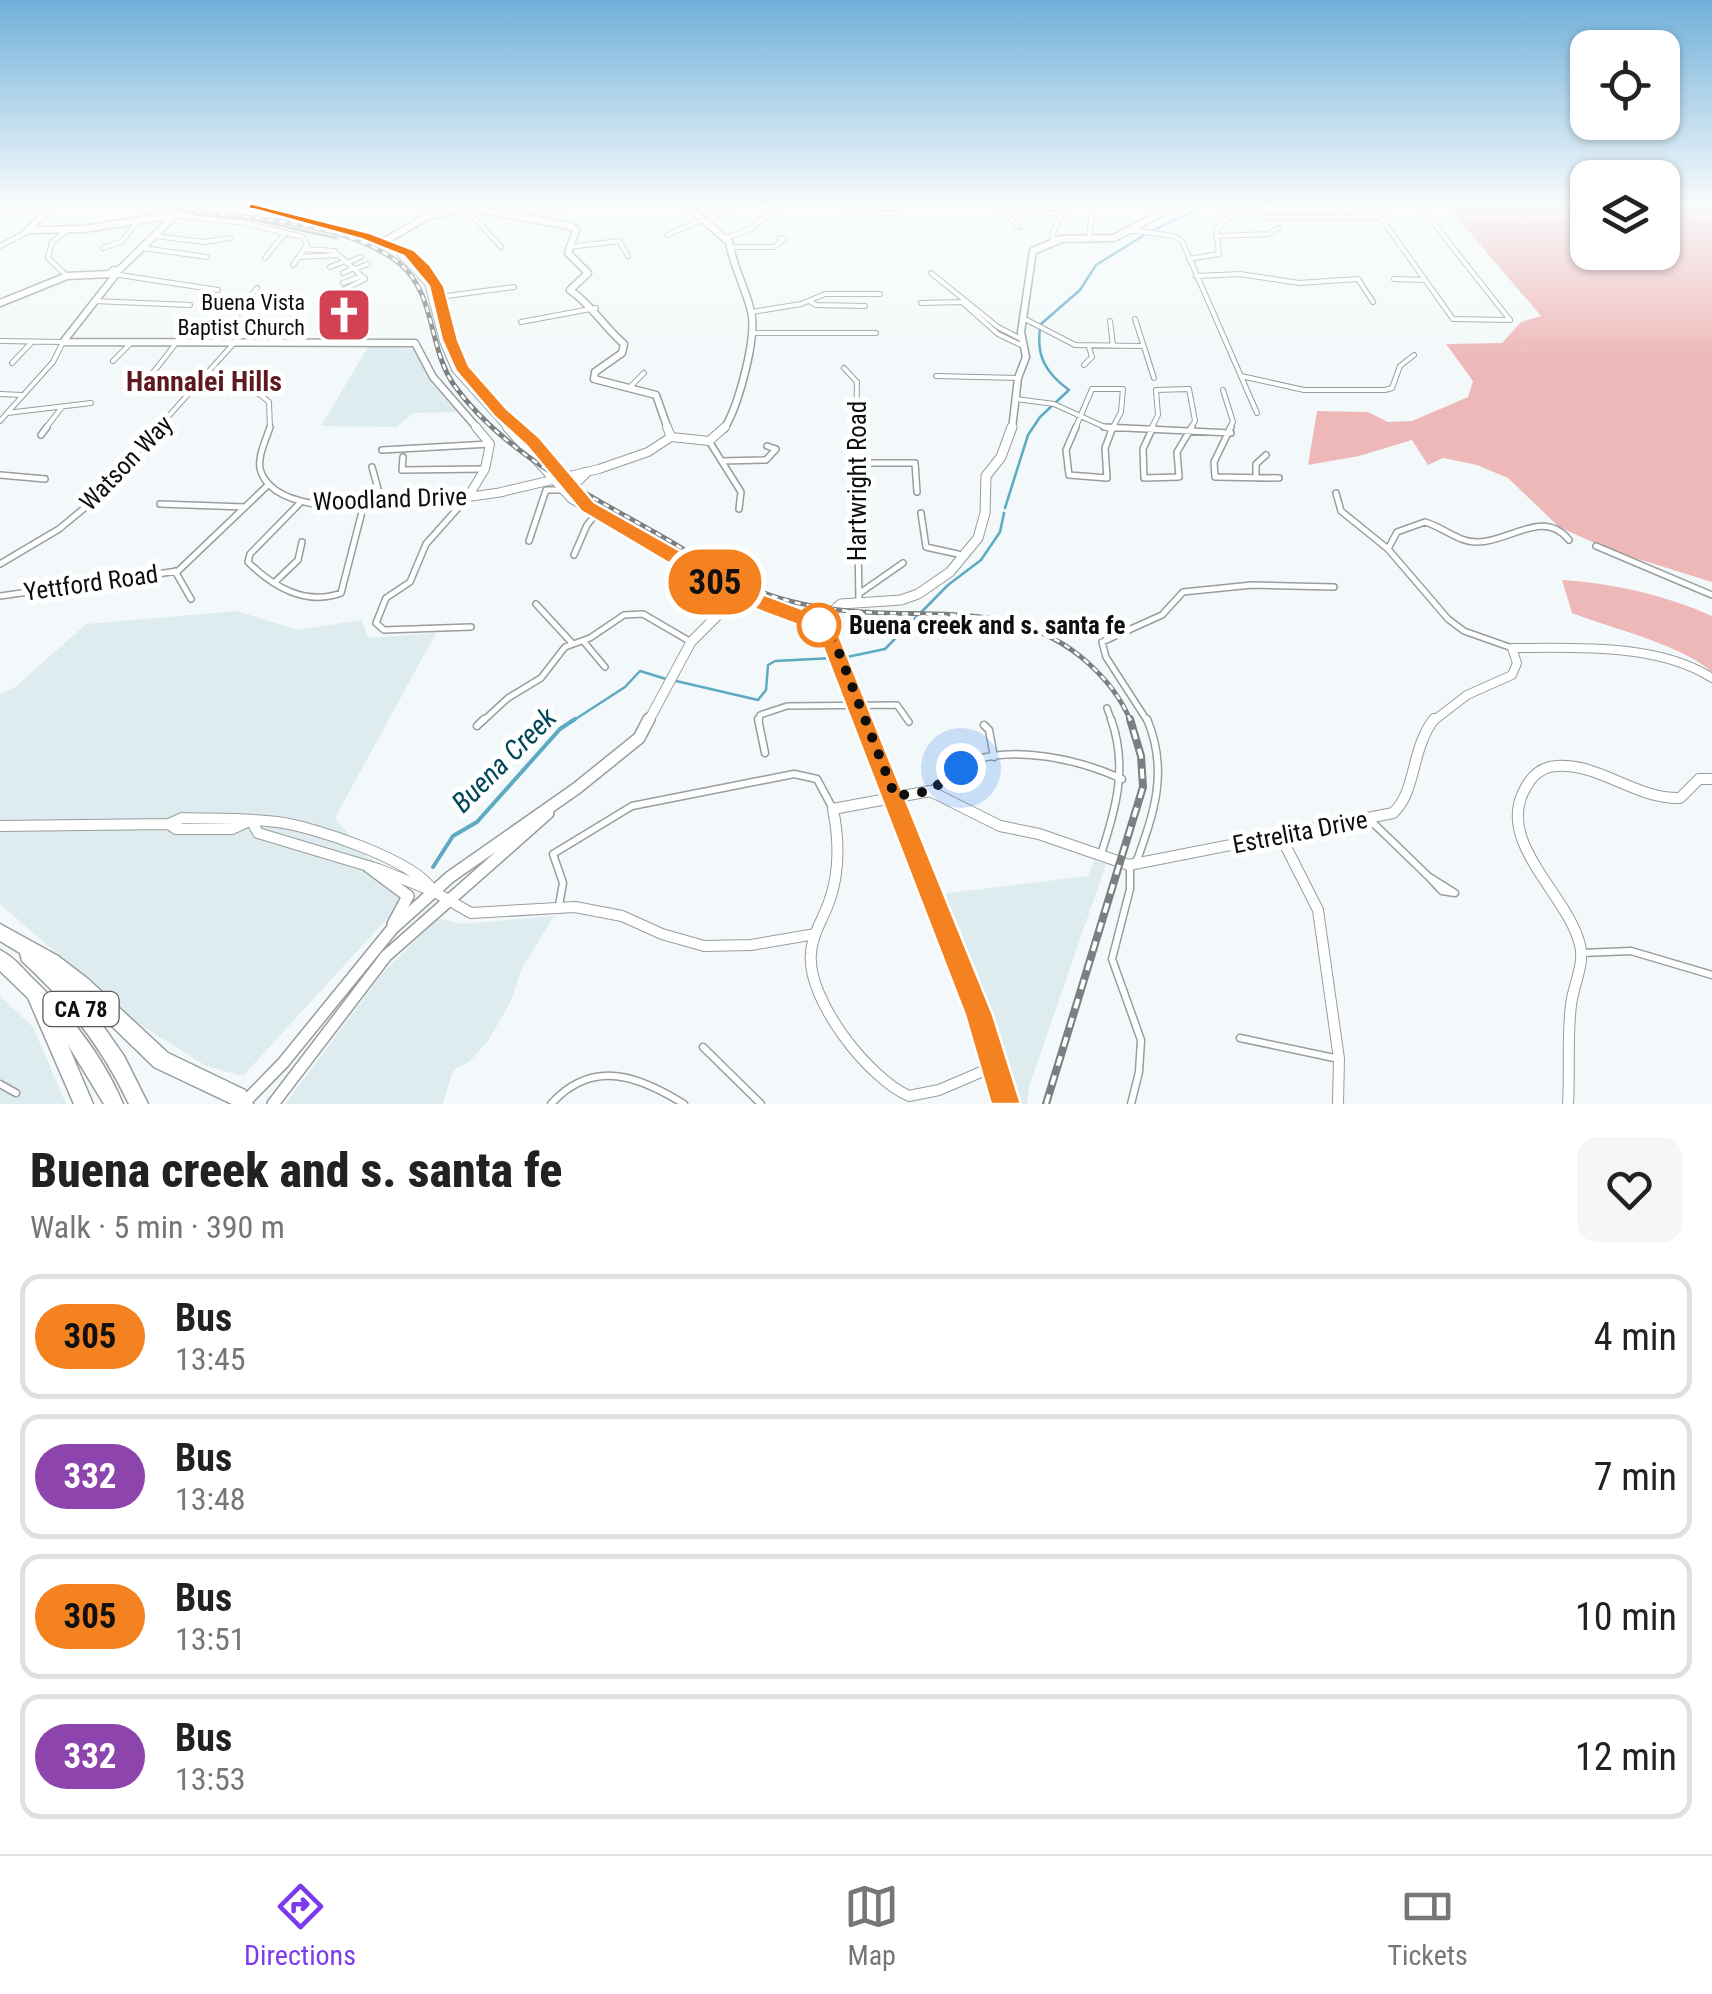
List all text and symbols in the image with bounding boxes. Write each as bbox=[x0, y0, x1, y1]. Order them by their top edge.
map controls bbox=[1570, 30, 1680, 270]
button: locate bbox=[1570, 30, 1680, 140]
button: layers bbox=[1570, 160, 1680, 270]
church icon: Buena Vista Baptist Church bbox=[314, 285, 374, 345]
place label: Buena Vista Baptist Church bbox=[177, 290, 305, 340]
district label: Hannalei Hills bbox=[126, 365, 282, 398]
street label: Hartwright Road bbox=[843, 401, 872, 561]
street label: Watson Way bbox=[74, 410, 178, 516]
street label: Woodland Drive bbox=[313, 482, 467, 516]
line badge: 305 bbox=[658, 550, 772, 614]
street label: Yettford Road bbox=[22, 559, 160, 607]
text: 305 bbox=[688, 562, 742, 603]
marker: Buena creek and s. santa fe bbox=[798, 604, 840, 646]
place label: Buena creek and s. santa fe bbox=[849, 611, 1125, 640]
water label: Buena Creek bbox=[445, 700, 564, 819]
your location bbox=[936, 743, 986, 793]
street label: Estrelita Drive bbox=[1230, 805, 1370, 859]
road number: CA 78 bbox=[44, 992, 118, 1026]
button: heart bbox=[1577, 1137, 1682, 1242]
text: Buena creek and s. santa fe bbox=[30, 1142, 562, 1199]
text: Walk · 5 min · 390 m bbox=[30, 1208, 285, 1246]
text: Bus bbox=[175, 1296, 232, 1340]
text: 4 min bbox=[1594, 1315, 1677, 1359]
text: 305 bbox=[63, 1316, 117, 1357]
text: 13:45 bbox=[175, 1340, 246, 1378]
text: Bus bbox=[175, 1436, 232, 1480]
text: 7 min bbox=[1594, 1455, 1677, 1499]
text: 332 bbox=[63, 1456, 117, 1497]
text: 13:48 bbox=[175, 1480, 246, 1518]
text: Bus bbox=[175, 1576, 232, 1620]
text: 10 min bbox=[1575, 1595, 1677, 1639]
text: 305 bbox=[63, 1596, 117, 1637]
text: 13:51 bbox=[175, 1620, 246, 1658]
text: Bus bbox=[175, 1716, 232, 1760]
text: 12 min bbox=[1575, 1735, 1677, 1779]
text: 332 bbox=[63, 1736, 117, 1777]
text: 13:53 bbox=[175, 1760, 246, 1798]
tab: Directions bbox=[244, 1879, 356, 1972]
tab: Map bbox=[844, 1879, 899, 1972]
tab: Tickets bbox=[1387, 1879, 1468, 1972]

